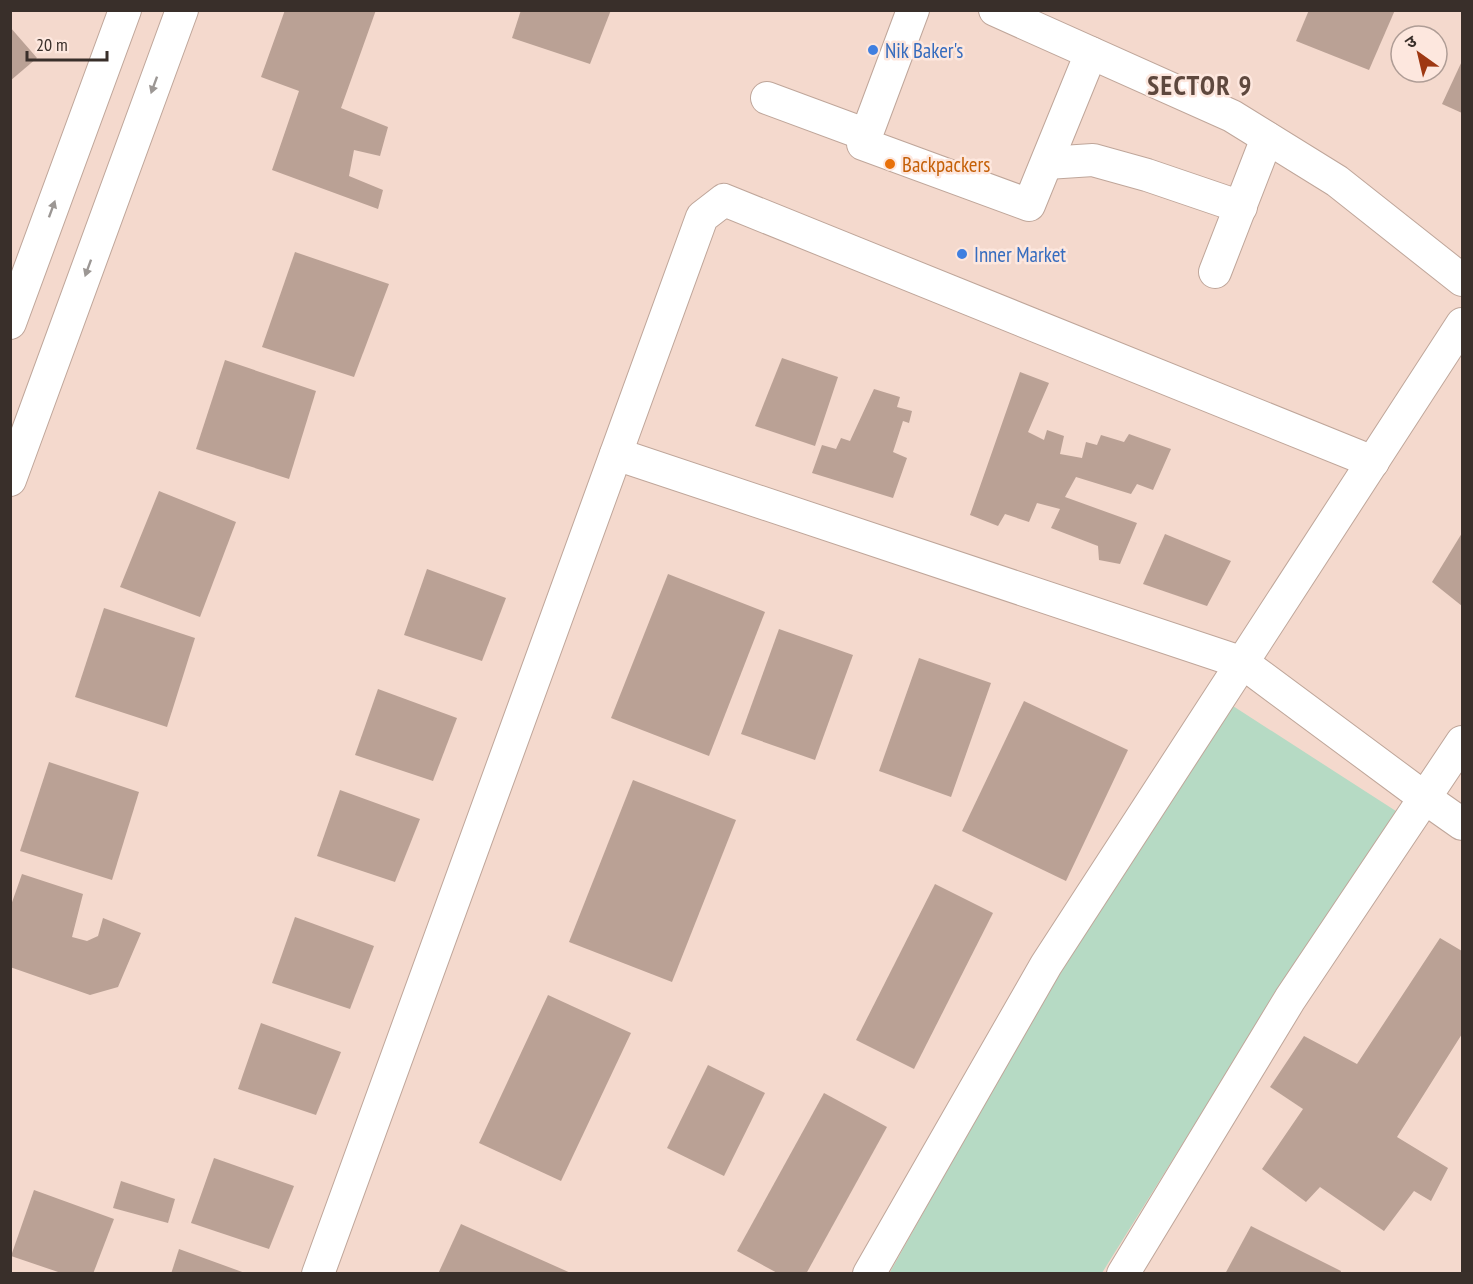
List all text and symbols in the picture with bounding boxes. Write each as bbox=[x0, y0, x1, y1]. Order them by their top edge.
scale bar bbox=[27, 24, 106, 62]
north arrow bbox=[1389, 24, 1449, 84]
text: उ bbox=[1401, 30, 1421, 52]
text: 20 m bbox=[36, 33, 68, 56]
place label: Nik Baker's bbox=[885, 37, 963, 64]
marker: Nik Baker's bbox=[866, 43, 880, 57]
district label: SECTOR 9 bbox=[1147, 68, 1253, 102]
one-way arrow bbox=[149, 76, 159, 94]
place label: Backpackers bbox=[902, 151, 990, 178]
marker: Backpackers bbox=[883, 157, 897, 171]
one-way arrow bbox=[48, 200, 58, 218]
place label: Inner Market bbox=[974, 241, 1066, 268]
marker: Inner Market bbox=[955, 247, 969, 261]
one-way arrow bbox=[82, 260, 92, 278]

